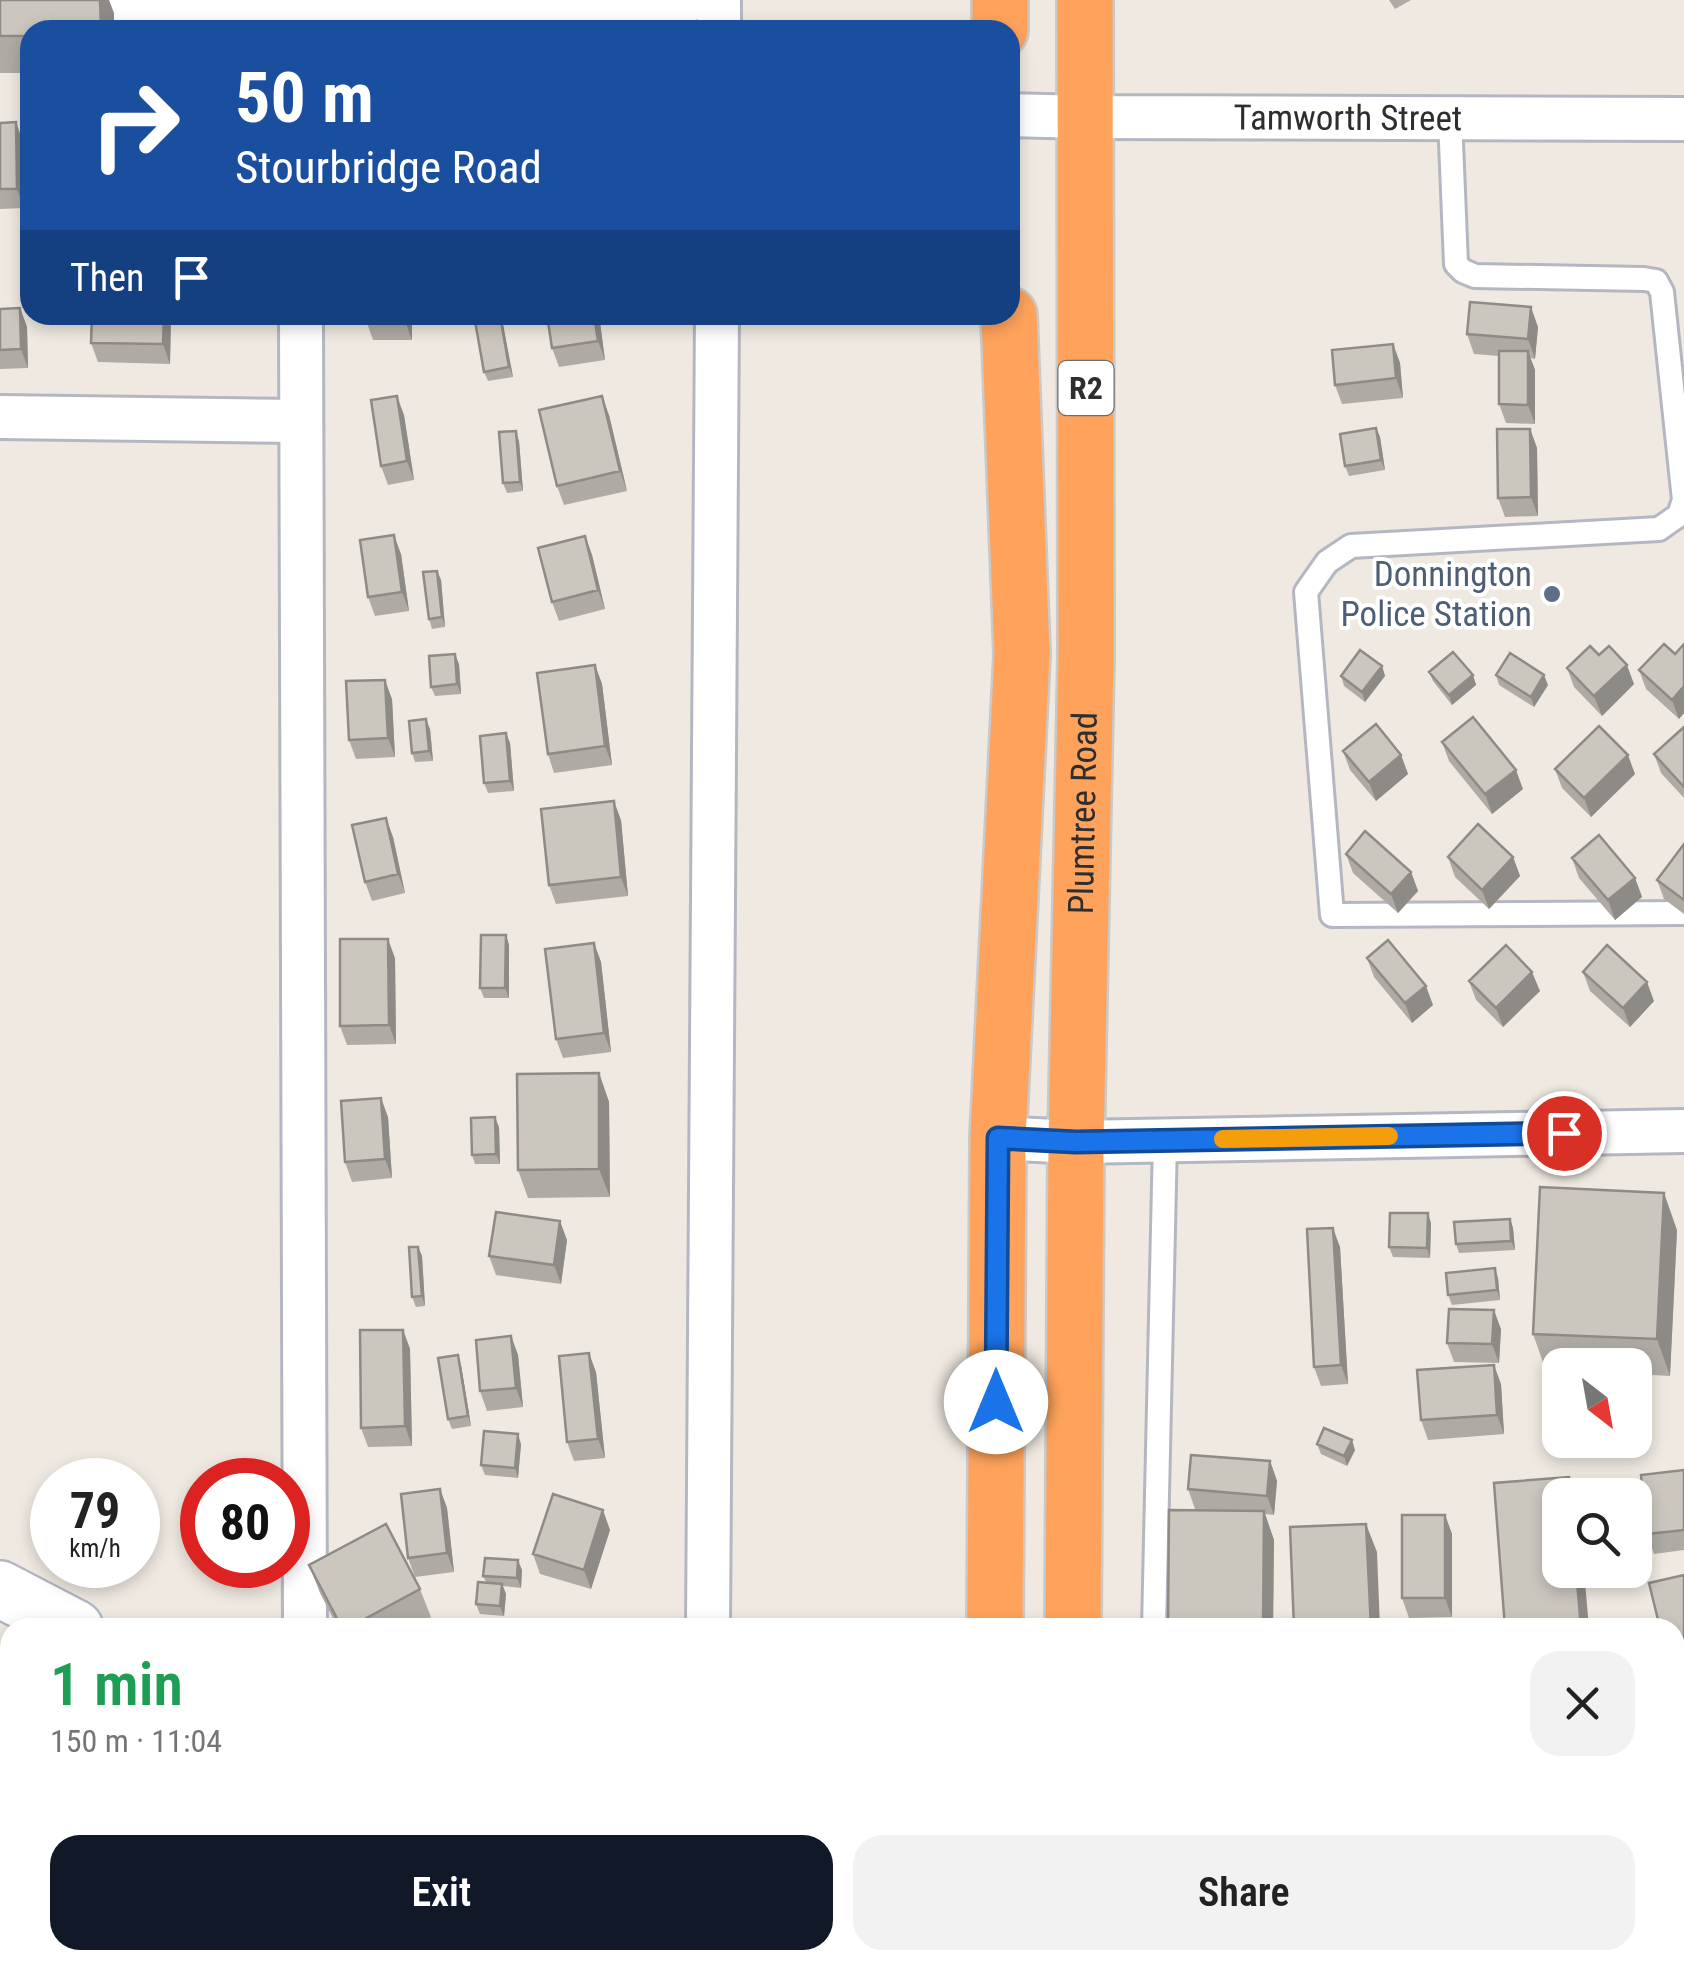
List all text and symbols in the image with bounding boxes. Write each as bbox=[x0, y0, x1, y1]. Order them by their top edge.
text: 50 m bbox=[235, 57, 374, 139]
icon: right bbox=[70, 60, 200, 190]
street label: Tamworth Street bbox=[1234, 97, 1462, 139]
text: Stourbridge Road bbox=[235, 141, 542, 194]
icon: arrive bbox=[164, 250, 219, 305]
text: Then bbox=[70, 256, 144, 300]
road number: R2 bbox=[1058, 361, 1114, 415]
place label: Donnington Police Station bbox=[1340, 554, 1532, 635]
marker: Donnington Police Station bbox=[1541, 583, 1563, 605]
street label: Plumtree Road bbox=[1061, 711, 1106, 915]
pin bbox=[1522, 1091, 1607, 1176]
icon: arrive bbox=[1537, 1106, 1592, 1161]
north arrow bbox=[1542, 1348, 1652, 1458]
map controls bbox=[1542, 1348, 1652, 1588]
position arrow bbox=[944, 1350, 1048, 1454]
speed limit sign: 80 bbox=[180, 1458, 310, 1588]
button: search bbox=[1542, 1478, 1652, 1588]
text: 79 bbox=[70, 1482, 120, 1540]
text: km/h bbox=[69, 1534, 121, 1563]
text: 1 min bbox=[50, 1649, 183, 1720]
button: close bbox=[1530, 1651, 1635, 1756]
text: 150 m · 11:04 bbox=[50, 1722, 222, 1760]
button: Exit bbox=[50, 1835, 833, 1950]
button: Share bbox=[853, 1835, 1635, 1950]

